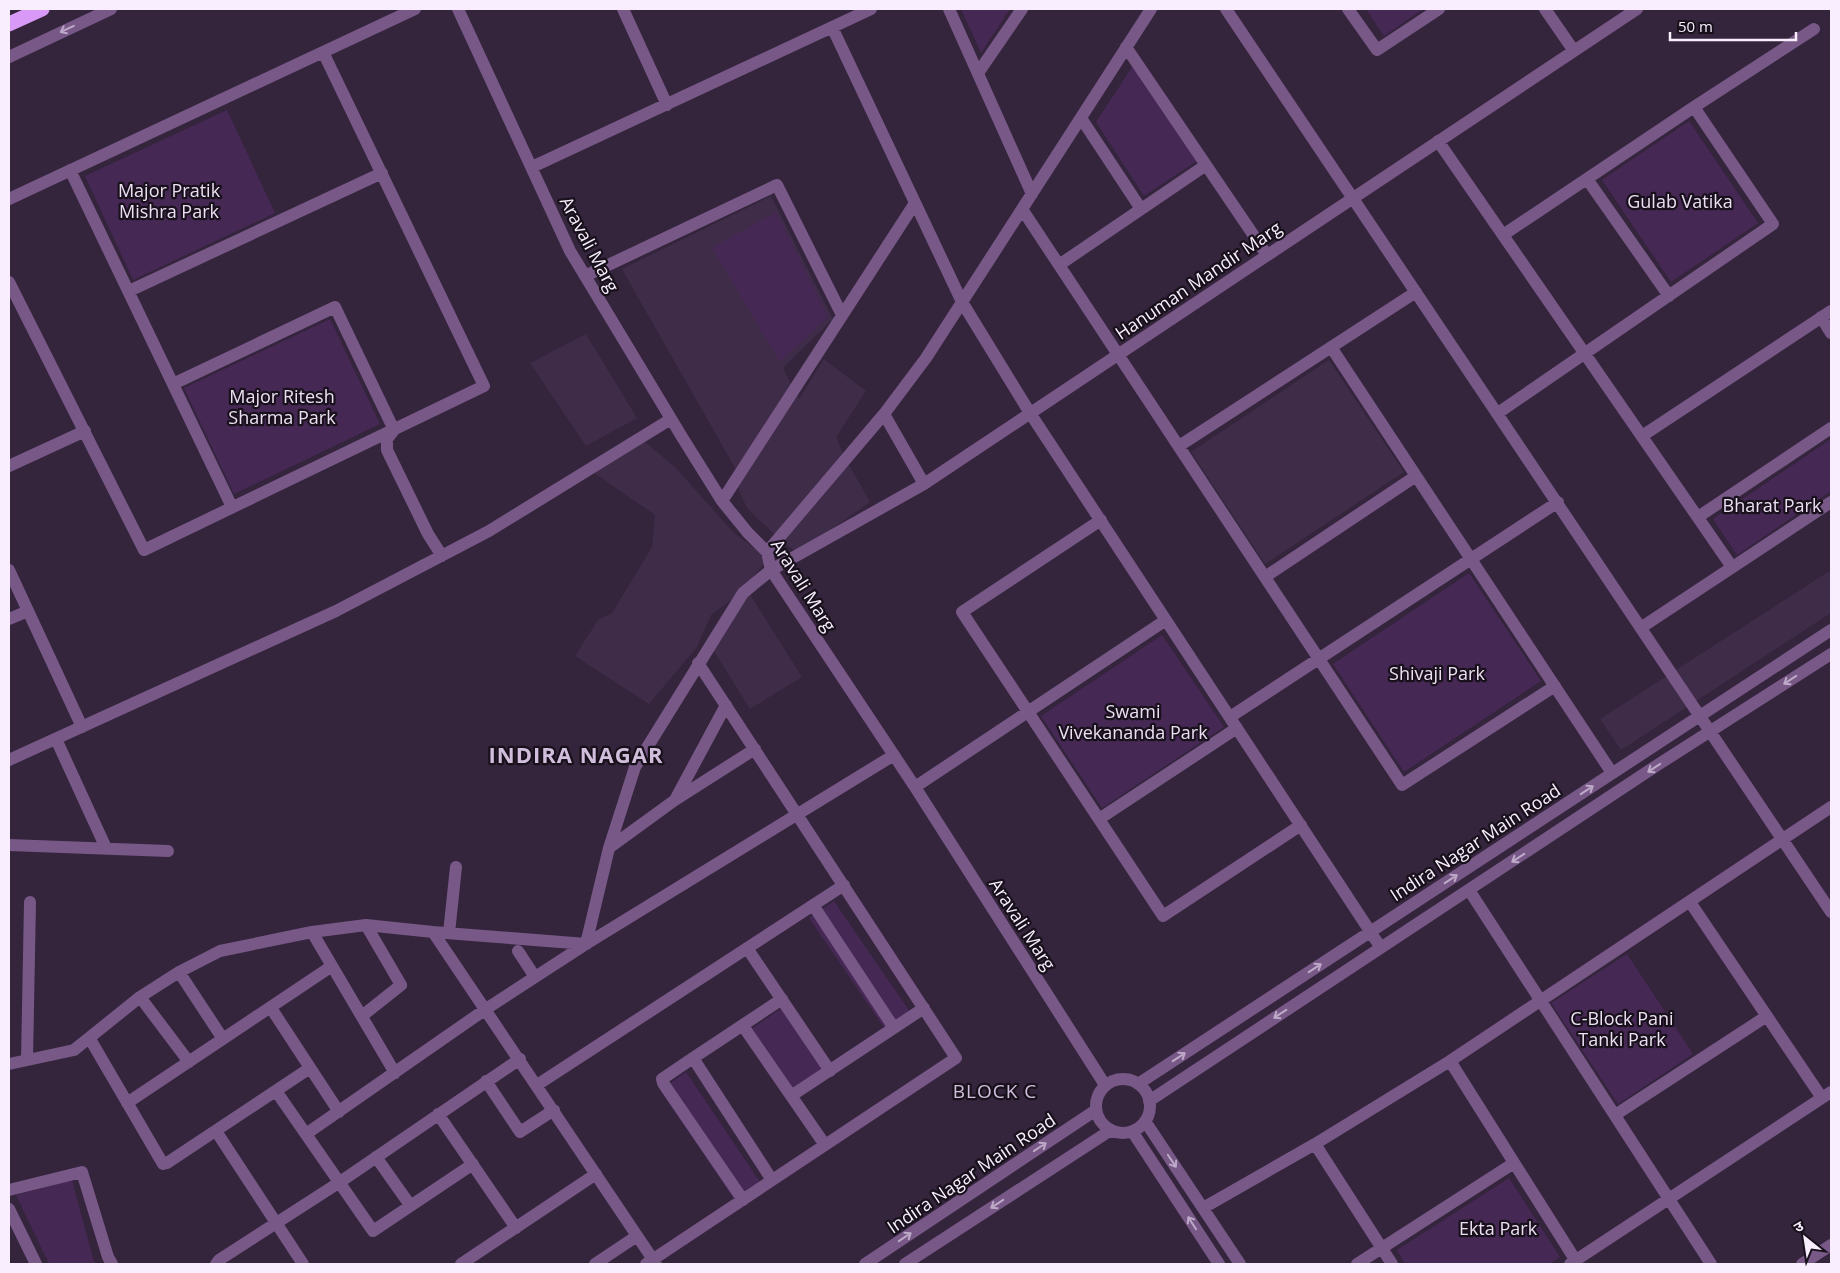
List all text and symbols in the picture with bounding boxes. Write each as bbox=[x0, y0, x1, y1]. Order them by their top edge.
scale bar bbox=[1670, 10, 1796, 42]
text: 50 m bbox=[1678, 16, 1713, 36]
one-way arrow bbox=[60, 25, 75, 35]
park label: Major Pratik Mishra Park bbox=[118, 178, 221, 223]
park label: Gulab Vatika bbox=[1627, 189, 1733, 213]
street label: Aravali Marg bbox=[555, 192, 625, 296]
street label: Hanuman Mandir Marg bbox=[1110, 215, 1286, 345]
park label: Major Ritesh Sharma Park bbox=[228, 384, 336, 429]
park label: Bharat Park bbox=[1723, 493, 1822, 517]
street label: Aravali Marg bbox=[766, 534, 842, 636]
park label: Shivaji Park bbox=[1389, 661, 1485, 685]
one-way arrow bbox=[1784, 675, 1798, 685]
park label: Swami Vivekananda Park bbox=[1058, 699, 1208, 744]
district label: INDIRA NAGAR bbox=[489, 739, 663, 769]
one-way arrow bbox=[1647, 763, 1661, 773]
street label: Indira Nagar Main Road bbox=[1385, 778, 1565, 906]
one-way arrow bbox=[1579, 785, 1593, 795]
one-way arrow bbox=[1511, 852, 1525, 863]
street label: Aravali Marg bbox=[984, 874, 1062, 975]
one-way arrow bbox=[1444, 874, 1458, 884]
one-way arrow bbox=[1308, 963, 1322, 973]
park label: C-Block Pani Tanki Park bbox=[1570, 1006, 1674, 1051]
one-way arrow bbox=[1273, 1009, 1287, 1020]
one-way arrow bbox=[1172, 1052, 1186, 1062]
district label: BLOCK C bbox=[953, 1078, 1037, 1104]
street label: Indira Nagar Main Road bbox=[882, 1108, 1060, 1238]
one-way arrow bbox=[1033, 1142, 1047, 1152]
one-way arrow bbox=[1167, 1154, 1177, 1168]
one-way arrow bbox=[990, 1200, 1004, 1210]
north arrow bbox=[1780, 1213, 1830, 1263]
park label: Ekta Park bbox=[1459, 1216, 1538, 1240]
text: उ bbox=[1790, 1216, 1807, 1237]
one-way arrow bbox=[1187, 1217, 1197, 1231]
one-way arrow bbox=[898, 1232, 912, 1242]

